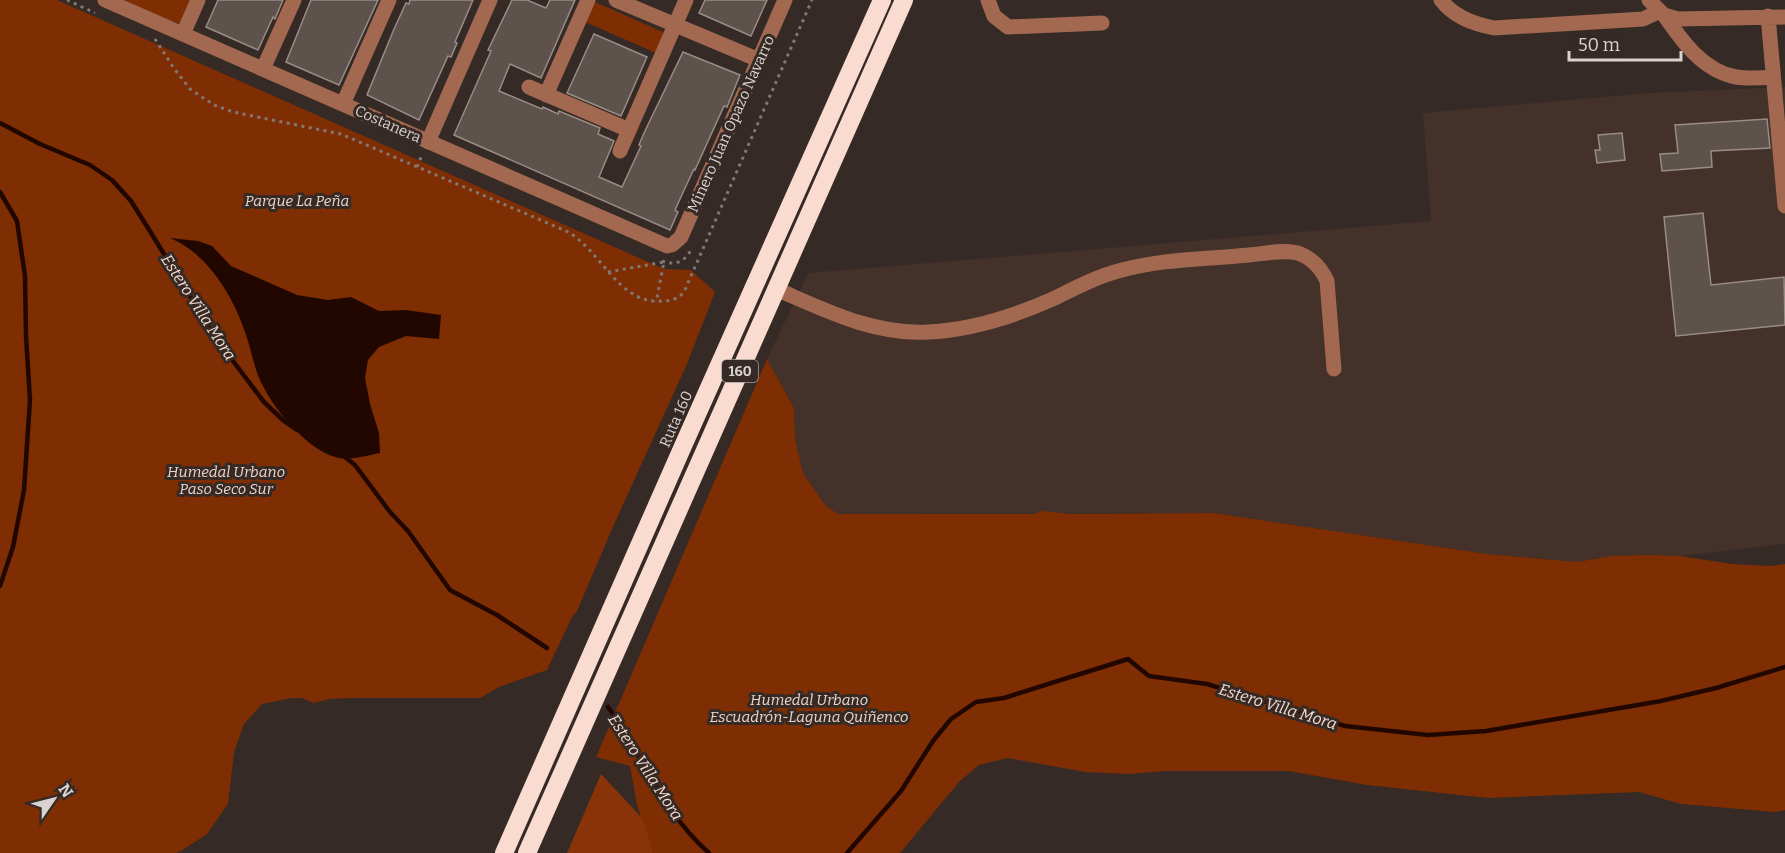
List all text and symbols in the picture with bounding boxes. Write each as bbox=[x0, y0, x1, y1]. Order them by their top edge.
scale bar bbox=[1569, 24, 1682, 62]
street label: Minero Juan Opazo Navarro bbox=[684, 33, 778, 215]
text: 50 m bbox=[1578, 34, 1620, 56]
street label: Costanera bbox=[352, 101, 424, 147]
park label: Parque La Peña bbox=[245, 192, 349, 210]
water label: Estero Villa Mora bbox=[157, 251, 240, 364]
road number: 160 bbox=[722, 360, 758, 382]
street label: Ruta 160 bbox=[656, 388, 696, 450]
park label: Humedal Urbano Paso Seco Sur bbox=[167, 463, 285, 498]
water label: Estero Villa Mora bbox=[1216, 679, 1339, 733]
park label: Humedal Urbano Escuadrón-Laguna Quiñenco bbox=[710, 691, 908, 726]
water label: Estero Villa Mora bbox=[604, 711, 687, 824]
north arrow bbox=[24, 769, 84, 829]
text: N bbox=[55, 780, 77, 801]

